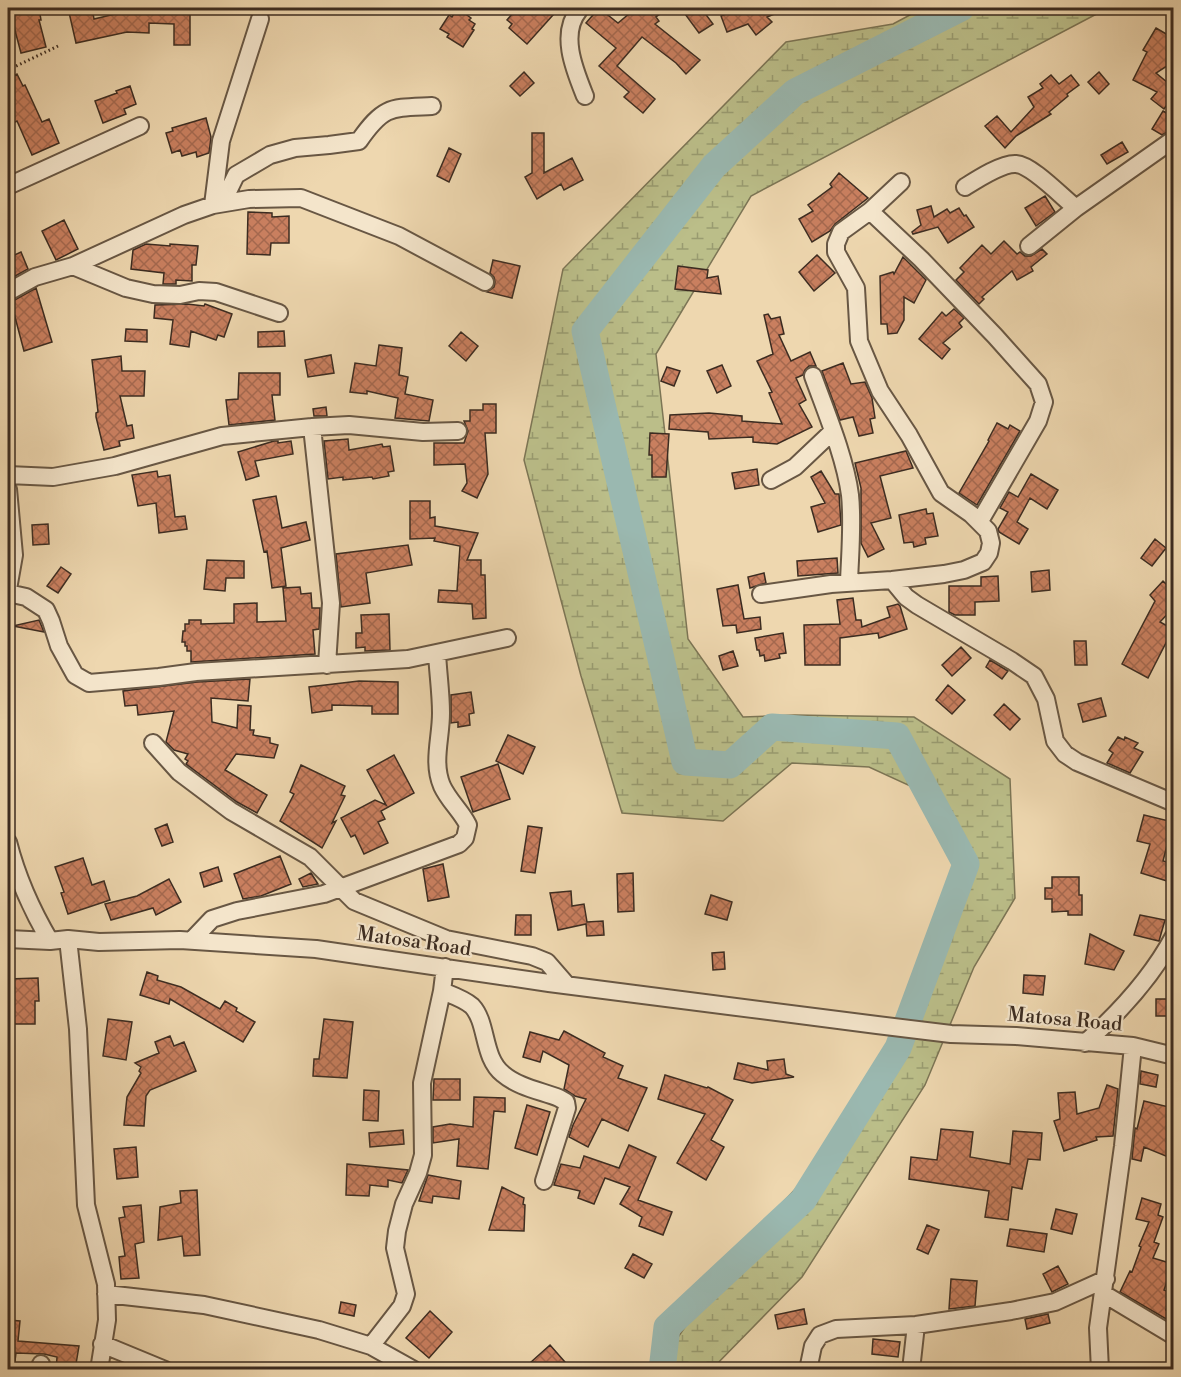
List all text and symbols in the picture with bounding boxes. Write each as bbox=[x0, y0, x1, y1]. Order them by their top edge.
street label: Matosa Road bbox=[355, 922, 473, 962]
street label: Matosa Road bbox=[1006, 1003, 1124, 1038]

